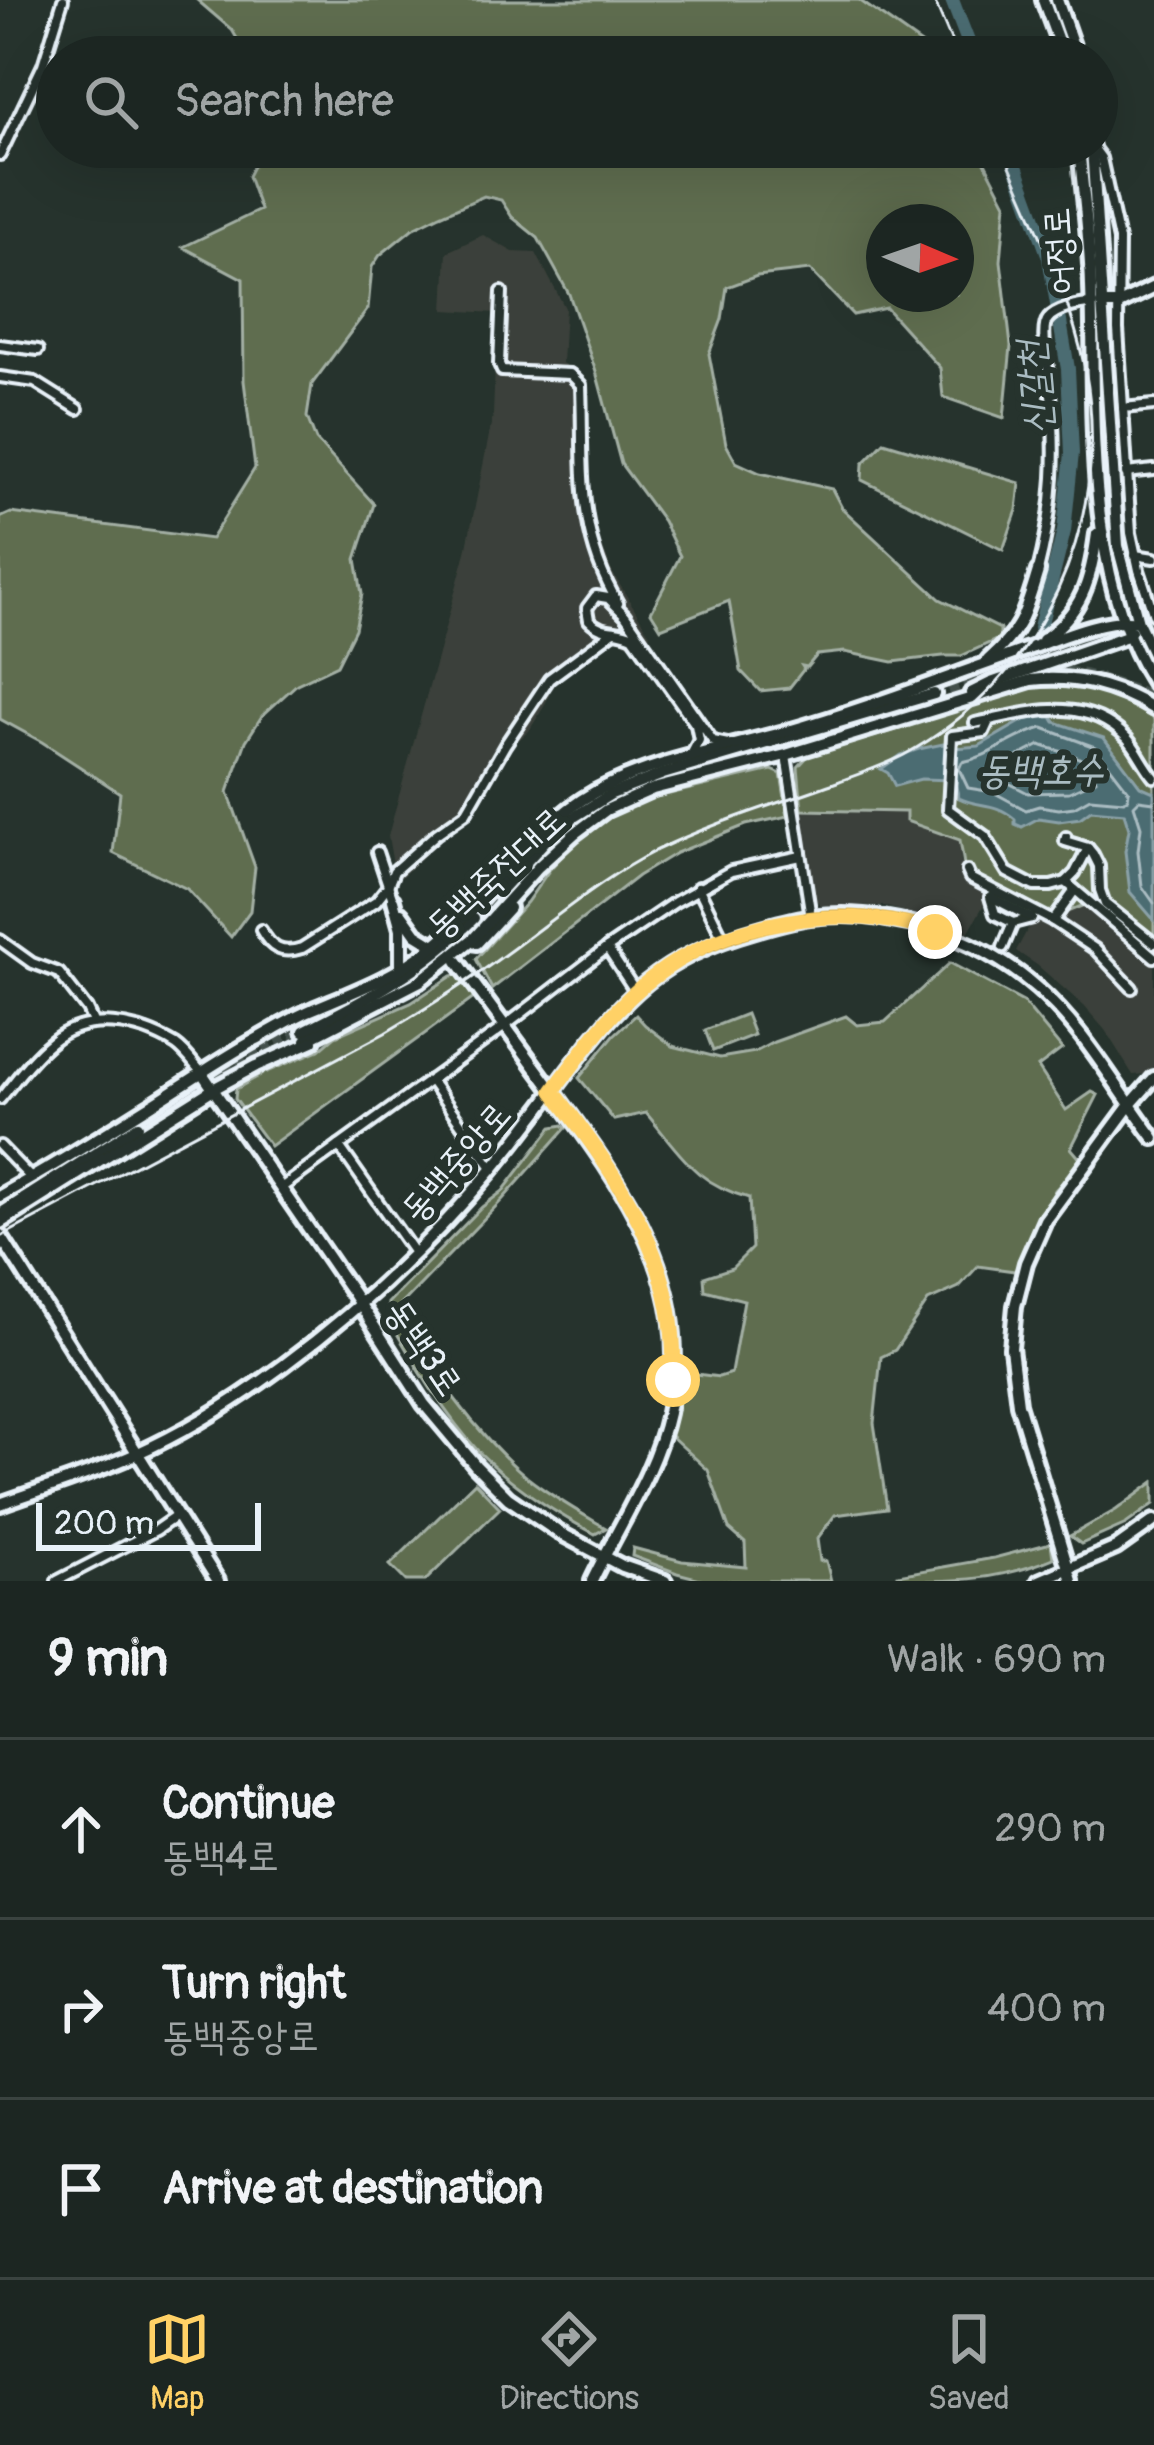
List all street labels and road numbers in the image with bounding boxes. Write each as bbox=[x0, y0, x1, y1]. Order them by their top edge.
street label: 어정로 bbox=[1034, 206, 1085, 296]
street label: 동백죽전대로 bbox=[417, 797, 575, 949]
street label: 동백중앙로 bbox=[392, 1093, 521, 1231]
street label: 동백3로 bbox=[375, 1291, 472, 1405]

